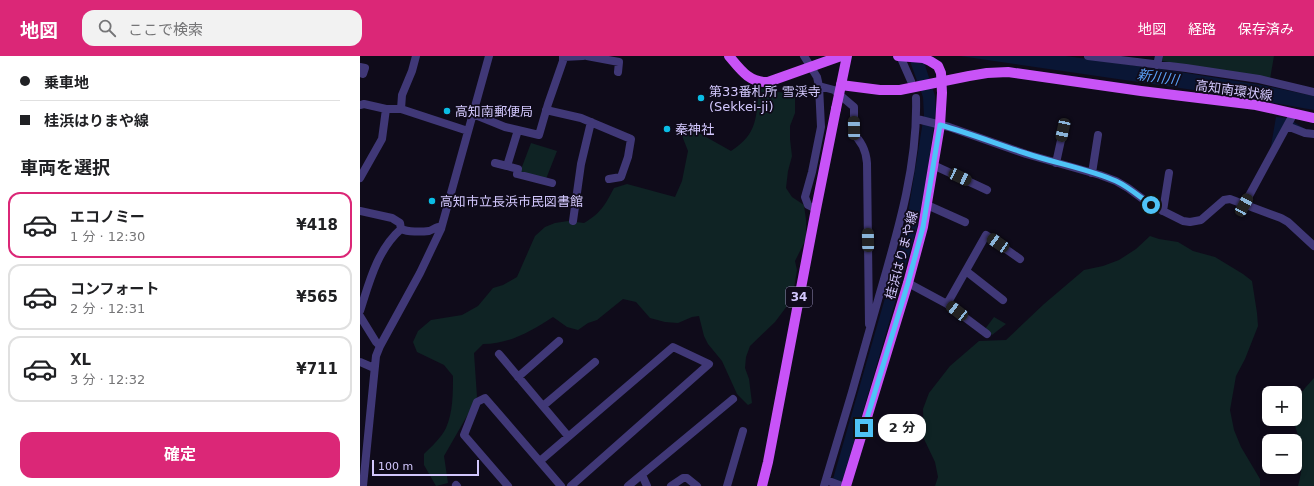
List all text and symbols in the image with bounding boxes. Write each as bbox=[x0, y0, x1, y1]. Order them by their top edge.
search box bbox=[82, 10, 362, 46]
icon: search bbox=[96, 17, 118, 39]
text: 地図 bbox=[20, 19, 58, 41]
text: ここで検索 bbox=[128, 21, 203, 39]
text: 地図 bbox=[1138, 21, 1166, 37]
text: 経路 bbox=[1188, 21, 1216, 37]
text: 保存済み bbox=[1238, 21, 1294, 37]
water label: 新川川 bbox=[1136, 66, 1182, 88]
text: 乗車地 bbox=[44, 74, 89, 92]
street label: 高知南環状線 bbox=[1194, 78, 1274, 103]
place label: 第33番札所 雪渓寺 (Sekkei-ji) bbox=[709, 84, 821, 114]
marker: 第33番札所 雪渓寺 (Sekkei-ji) bbox=[696, 93, 706, 103]
place label: 高知南郵便局 bbox=[455, 104, 533, 119]
marker: 高知南郵便局 bbox=[442, 106, 452, 116]
text: 桂浜はりまや線 bbox=[44, 112, 149, 130]
car bbox=[848, 116, 860, 140]
car bbox=[1055, 117, 1071, 143]
place label: 秦神社 bbox=[675, 122, 714, 137]
marker: 秦神社 bbox=[662, 124, 672, 134]
text: 車両を選択 bbox=[20, 157, 110, 178]
car bbox=[947, 166, 973, 188]
car bbox=[1233, 192, 1255, 218]
place label: 高知市立長浜市民図書館 bbox=[440, 194, 583, 209]
marker: 高知市立長浜市民図書館 bbox=[427, 196, 437, 206]
route start bbox=[1142, 196, 1160, 214]
icon: car bbox=[22, 207, 58, 243]
text: エコノミー bbox=[70, 208, 145, 226]
street label: 桂浜はりまや線 bbox=[882, 209, 921, 301]
text: ¥418 bbox=[296, 216, 338, 234]
car bbox=[862, 228, 874, 252]
text: 1 分 · 12:30 bbox=[70, 229, 145, 244]
car bbox=[985, 231, 1011, 255]
icon: car bbox=[22, 279, 58, 315]
text: コンフォート bbox=[70, 280, 160, 298]
road number: 34 bbox=[786, 287, 812, 307]
text: ¥565 bbox=[296, 288, 338, 306]
car bbox=[944, 299, 970, 323]
text: 2 分 · 12:31 bbox=[70, 301, 145, 316]
icon: car bbox=[22, 351, 58, 387]
text: XL bbox=[70, 351, 91, 369]
text: ¥711 bbox=[296, 360, 338, 378]
text: 3 分 · 12:32 bbox=[70, 372, 145, 387]
map controls bbox=[1262, 386, 1302, 474]
button: + bbox=[1262, 386, 1302, 426]
callout: 2 分 bbox=[878, 414, 926, 442]
route end bbox=[855, 419, 873, 437]
text: 2 分 bbox=[889, 420, 915, 435]
button: 確定 bbox=[20, 432, 340, 478]
button: − bbox=[1262, 434, 1302, 474]
scale bar bbox=[372, 458, 479, 477]
text: 100 m bbox=[378, 460, 413, 473]

